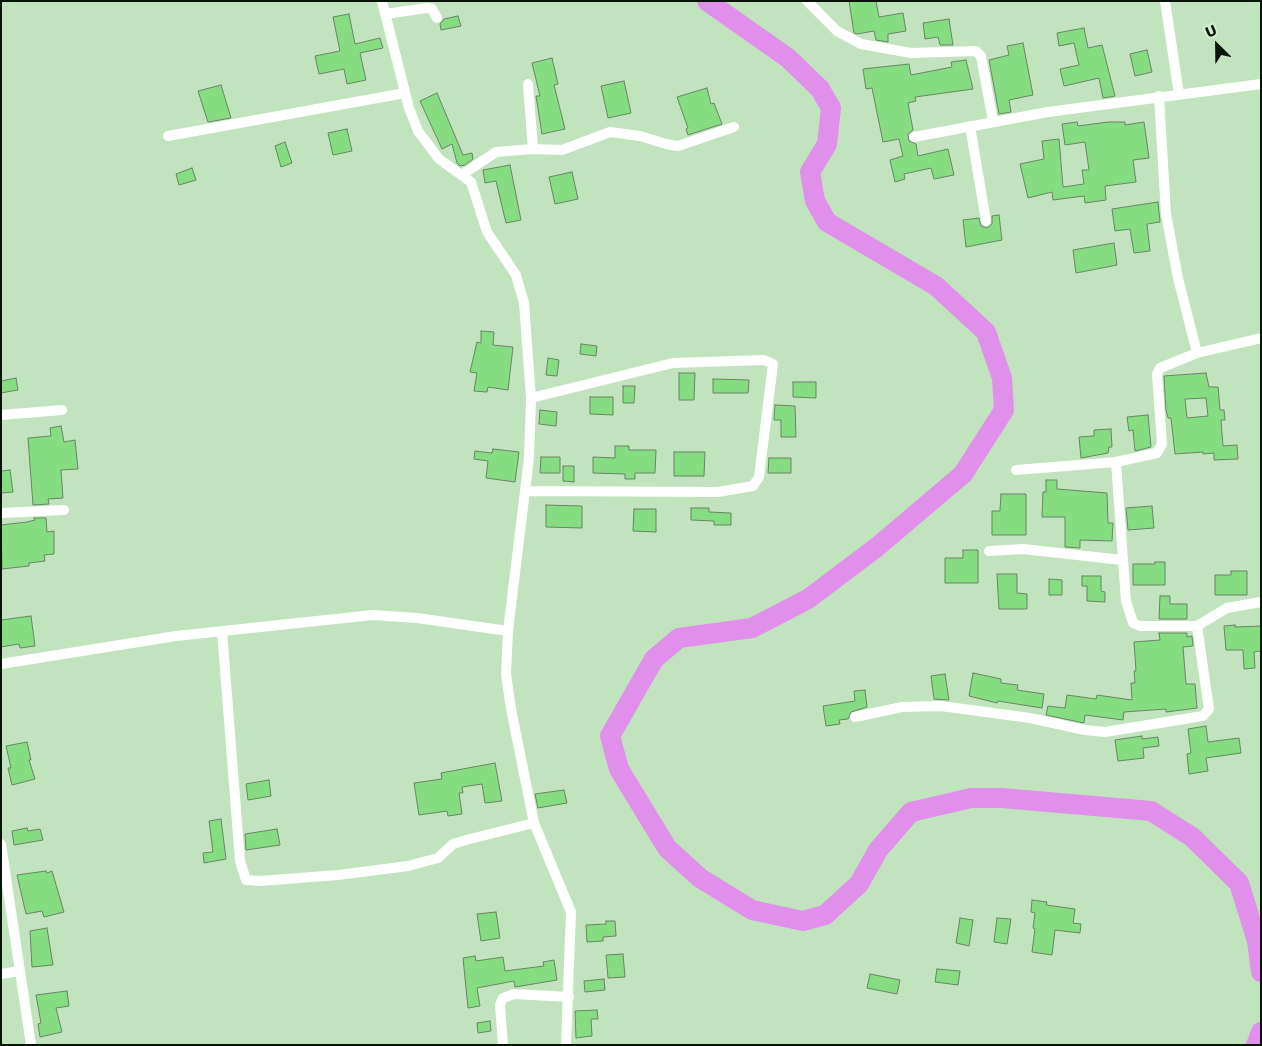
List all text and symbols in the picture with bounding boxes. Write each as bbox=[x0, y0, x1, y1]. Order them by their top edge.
north arrow bbox=[1192, 20, 1242, 70]
text: U bbox=[1203, 22, 1220, 41]

